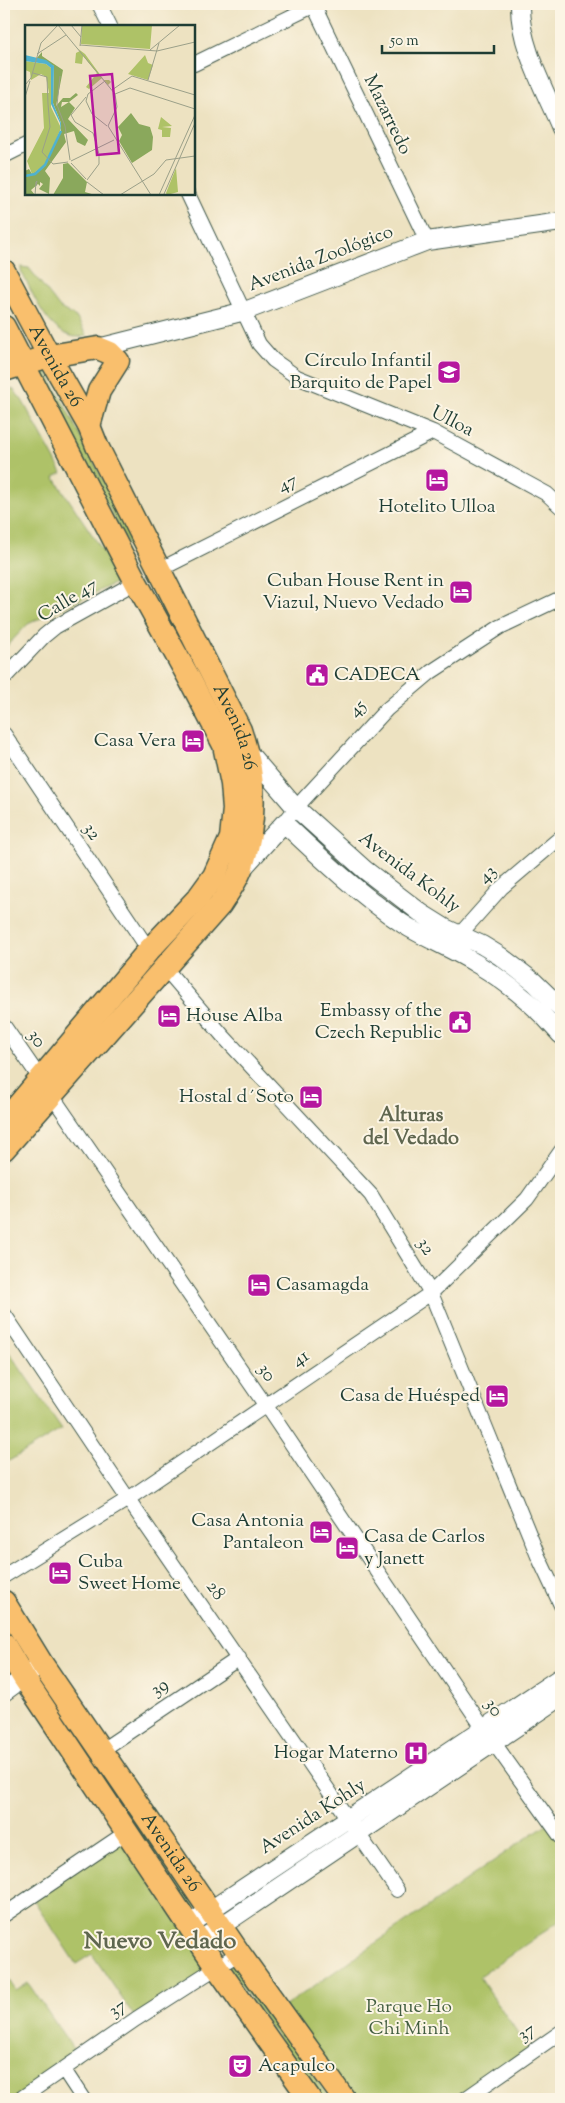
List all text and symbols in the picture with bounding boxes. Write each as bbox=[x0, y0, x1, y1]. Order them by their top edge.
scale bar bbox=[382, 22, 495, 54]
inset map bbox=[25, 25, 195, 195]
text: 50 m bbox=[389, 31, 419, 52]
street label: Mazarredo bbox=[356, 70, 418, 160]
street label: Avenida Zoológico bbox=[245, 219, 397, 299]
street label: Avenida 26 bbox=[21, 320, 89, 413]
place label: Círculo Infantil Barquito de Papel bbox=[290, 348, 432, 397]
school or university icon: Círculo Infantil Barquito de Papel bbox=[436, 359, 462, 385]
street label: Ulloa bbox=[426, 400, 478, 444]
street label: 47 bbox=[273, 467, 303, 500]
hotel icon: Hotelito Ulloa bbox=[424, 467, 450, 493]
place label: Hotelito Ulloa bbox=[378, 494, 496, 521]
place label: Cuban House Rent in Viazul, Nuevo Vedado bbox=[263, 568, 444, 617]
street label: Calle 47 bbox=[33, 572, 104, 630]
hotel icon: Cuban House Rent in Viazul, Nuevo Vedado bbox=[448, 579, 474, 605]
public building icon: CADECA bbox=[304, 662, 330, 688]
place label: CADECA bbox=[334, 662, 421, 689]
street label: Avenida 26 bbox=[206, 679, 263, 772]
street label: 45 bbox=[343, 694, 374, 724]
place label: Casa Vera bbox=[94, 728, 176, 755]
hotel icon: Casa Vera bbox=[180, 728, 206, 754]
street label: 32 bbox=[75, 818, 107, 847]
street label: Avenida Kohly bbox=[352, 826, 466, 921]
street label: 43 bbox=[472, 859, 504, 891]
place label: Embassy of the Czech Republic bbox=[315, 998, 442, 1047]
hotel icon: House Alba bbox=[156, 1003, 182, 1029]
place label: House Alba bbox=[186, 1003, 283, 1030]
public building icon: Embassy of the Czech Republic bbox=[447, 1009, 473, 1035]
street label: 30 bbox=[20, 1024, 52, 1054]
place label: Hostal d´Soto bbox=[179, 1084, 294, 1111]
hotel icon: Hostal d´Soto bbox=[298, 1084, 324, 1110]
district label: Alturas del Vedado bbox=[363, 1102, 459, 1154]
street label: 32 bbox=[409, 1233, 441, 1261]
hotel icon: Casamagda bbox=[246, 1272, 272, 1298]
place label: Casamagda bbox=[276, 1272, 369, 1299]
street label: 41 bbox=[287, 1343, 316, 1375]
street label: 30 bbox=[250, 1358, 282, 1388]
place label: Casa de Huésped bbox=[340, 1383, 480, 1410]
hotel icon: Casa de Huésped bbox=[484, 1383, 510, 1409]
place label: Casa Antonia Pantaleon bbox=[191, 1508, 304, 1557]
hotel icon: Casa Antonia Pantaleon bbox=[308, 1519, 334, 1545]
place label: Casa de Carlos y Janett bbox=[364, 1524, 485, 1573]
hotel icon: Casa de Carlos y Janett bbox=[334, 1535, 360, 1561]
place label: Cuba Sweet Home bbox=[78, 1549, 181, 1598]
hotel icon: Cuba Sweet Home bbox=[47, 1560, 73, 1586]
street label: 28 bbox=[199, 1576, 231, 1606]
street label: 39 bbox=[146, 1672, 174, 1704]
street label: 30 bbox=[477, 1693, 509, 1723]
place label: Hogar Materno bbox=[274, 1740, 398, 1767]
hospital icon: Hogar Materno bbox=[403, 1740, 429, 1766]
street label: Avenida Kohly bbox=[255, 1772, 372, 1861]
street label: Avenida 26 bbox=[134, 1807, 207, 1898]
district label: Nuevo Vedado bbox=[84, 1925, 236, 1959]
street label: 37 bbox=[103, 1993, 133, 2025]
park label: Parque Ho Chi Minh bbox=[366, 1994, 452, 2043]
street label: 37 bbox=[512, 2017, 542, 2049]
theatre icon: Acapulco bbox=[227, 2053, 253, 2079]
place label: Acapulco bbox=[258, 2053, 335, 2080]

